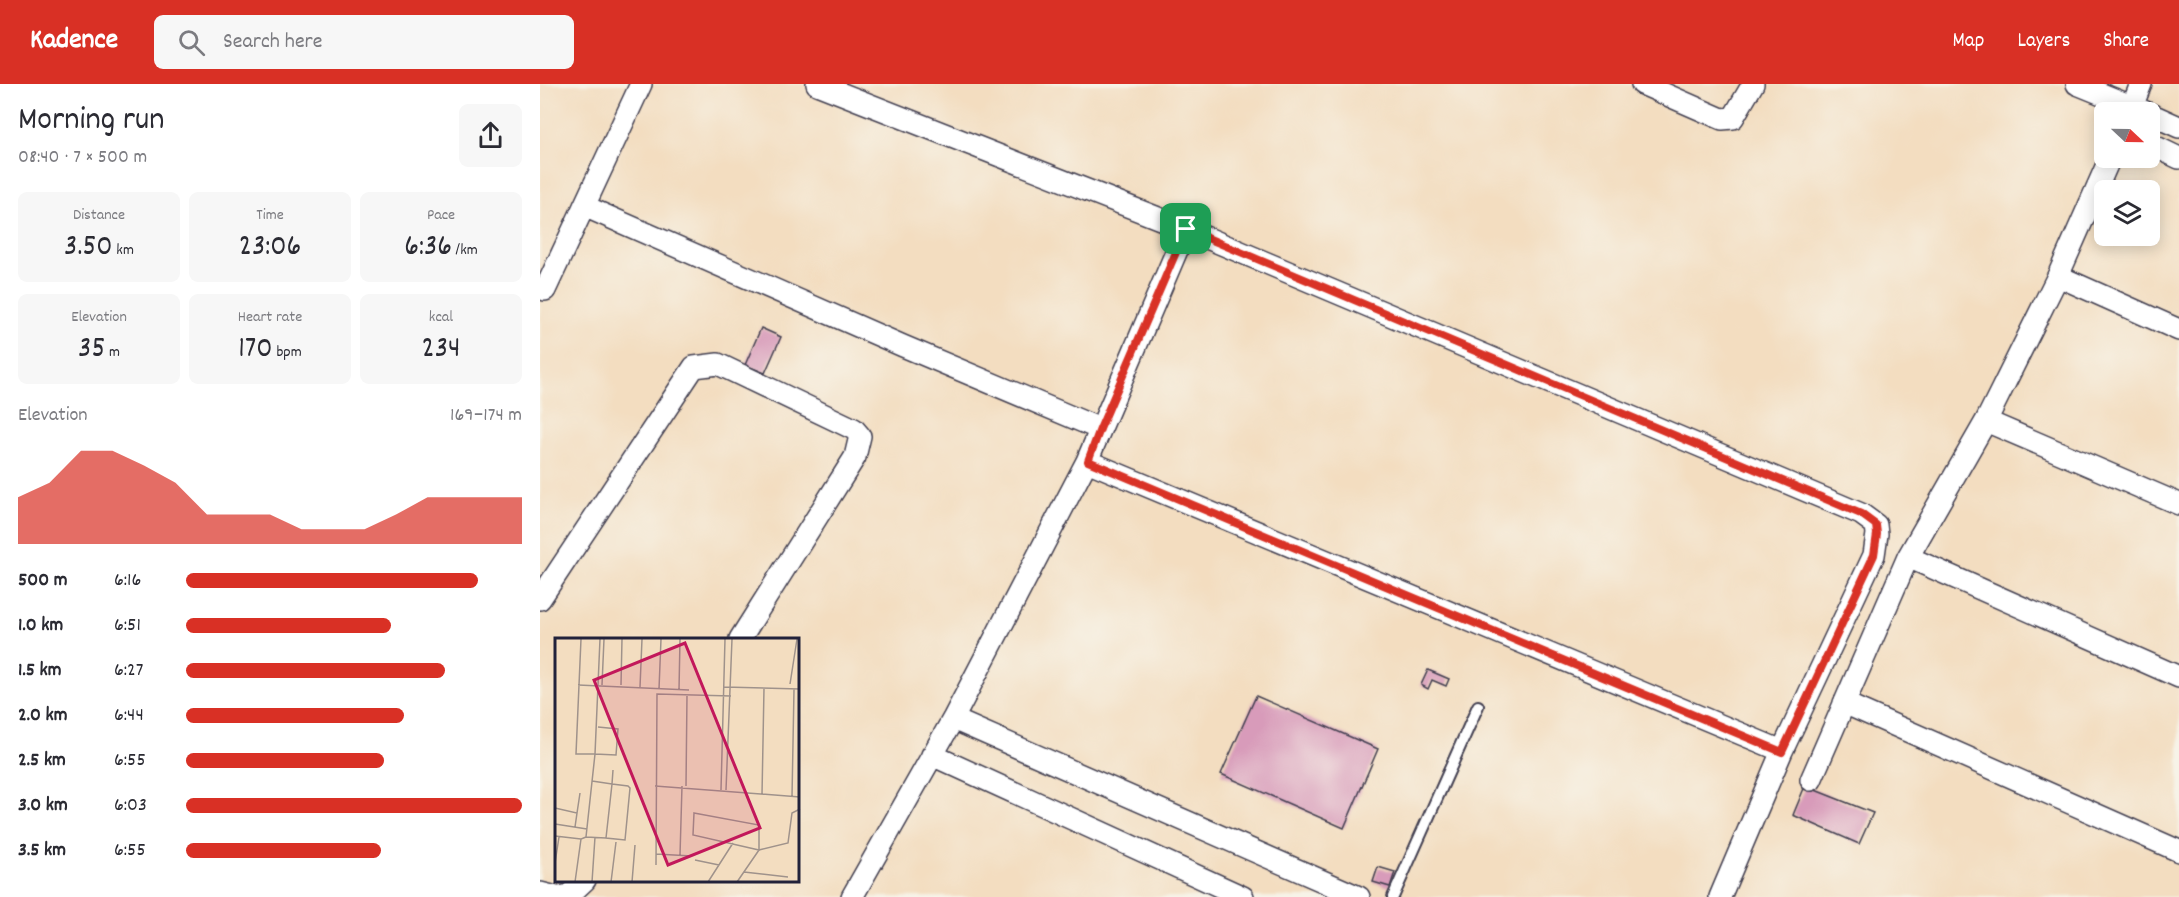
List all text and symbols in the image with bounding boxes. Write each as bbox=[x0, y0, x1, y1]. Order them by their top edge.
search box bbox=[154, 15, 574, 69]
text: Kadence bbox=[30, 22, 118, 62]
icon: search bbox=[175, 26, 208, 59]
text: Search here bbox=[223, 27, 322, 58]
text: Map bbox=[1953, 27, 1984, 57]
text: Layers bbox=[2017, 27, 2070, 57]
text: Share bbox=[2103, 27, 2149, 57]
text: Morning run bbox=[18, 98, 165, 145]
north arrow bbox=[2094, 102, 2160, 168]
map controls bbox=[2094, 102, 2160, 246]
button: share bbox=[459, 104, 522, 167]
text: 08:40 · 7 × 500 m bbox=[18, 144, 147, 172]
button: layers bbox=[2094, 180, 2160, 246]
pin bbox=[1160, 203, 1211, 254]
text: Distance bbox=[73, 204, 125, 227]
text: Time bbox=[256, 204, 284, 227]
text: Pace bbox=[427, 204, 455, 227]
icon: arrive bbox=[1169, 212, 1202, 245]
text: 3.50 bbox=[64, 227, 113, 270]
text: 23:06 bbox=[239, 227, 301, 270]
text: 6:36 bbox=[404, 227, 452, 270]
text: km bbox=[113, 239, 134, 262]
text: /km bbox=[452, 239, 478, 262]
text: Elevation bbox=[71, 306, 127, 329]
text: Heart rate bbox=[238, 306, 302, 329]
text: kcal bbox=[429, 306, 453, 329]
text: 35 bbox=[78, 329, 105, 372]
text: 170 bbox=[238, 329, 273, 372]
text: 234 bbox=[422, 329, 460, 372]
text: m bbox=[105, 341, 120, 364]
text: bpm bbox=[273, 341, 302, 364]
text: Elevation bbox=[18, 402, 88, 430]
text: 169–174 m bbox=[450, 402, 522, 430]
text: 500 m bbox=[18, 567, 67, 595]
text: 6:16 bbox=[114, 567, 141, 595]
text: 1.0 km bbox=[18, 612, 63, 640]
text: 6:51 bbox=[114, 612, 141, 640]
inset map bbox=[555, 638, 800, 882]
text: 1.5 km bbox=[18, 657, 61, 685]
text: 6:27 bbox=[114, 657, 144, 685]
text: 2.0 km bbox=[18, 702, 67, 730]
text: 6:44 bbox=[114, 702, 144, 730]
text: 2.5 km bbox=[18, 747, 66, 775]
text: 6:55 bbox=[114, 747, 146, 775]
text: 3.0 km bbox=[18, 792, 68, 820]
text: 6:03 bbox=[114, 792, 147, 820]
text: 3.5 km bbox=[18, 837, 66, 865]
text: 6:55 bbox=[114, 837, 146, 865]

